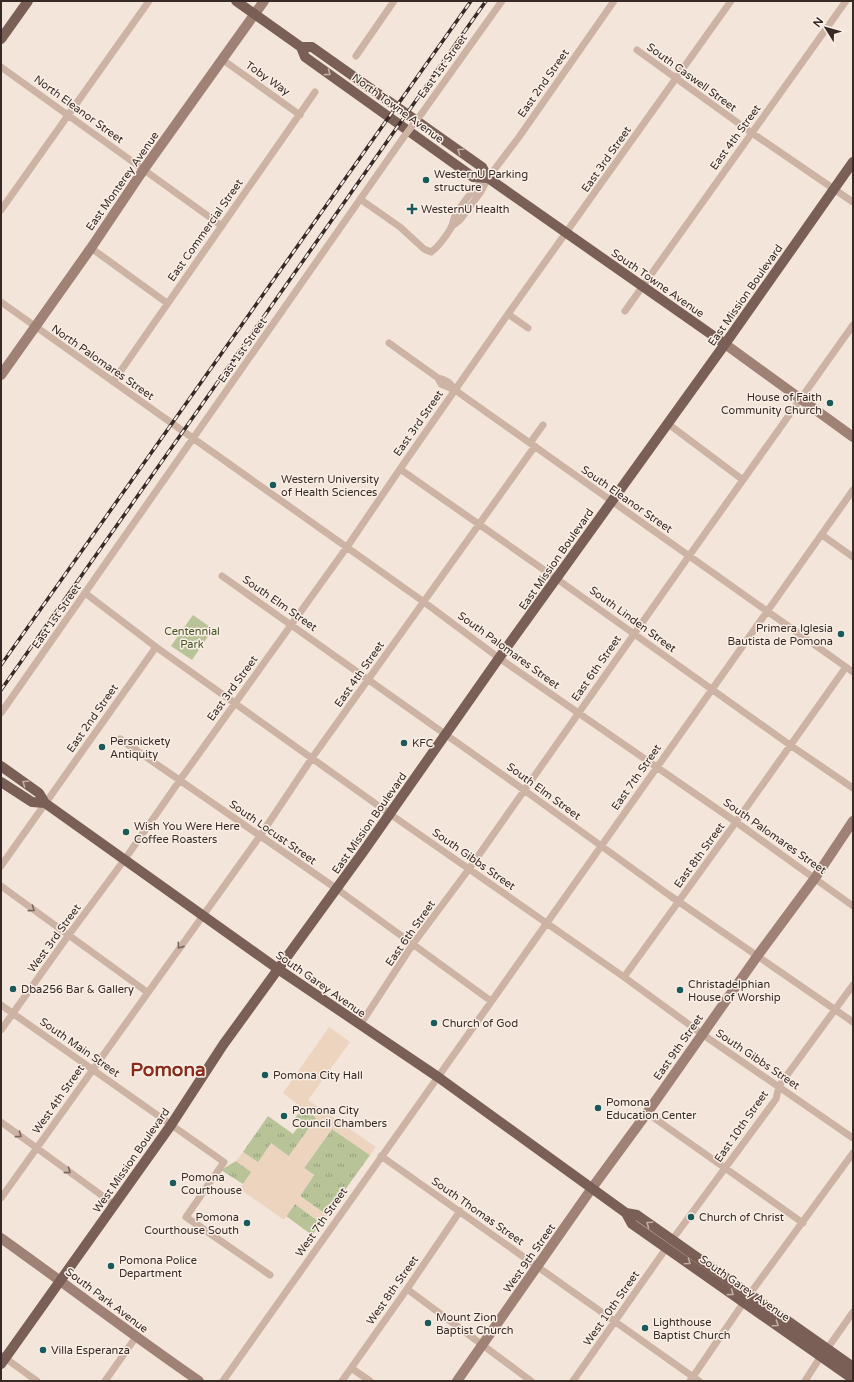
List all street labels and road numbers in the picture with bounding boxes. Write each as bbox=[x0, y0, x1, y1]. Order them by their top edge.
street label: East 1st Street bbox=[415, 32, 470, 101]
street label: South Caswell Street bbox=[644, 41, 739, 114]
street label: East 2nd Street bbox=[515, 47, 572, 120]
street label: Toby Way bbox=[243, 58, 292, 98]
street label: North Towne Avenue bbox=[349, 71, 446, 146]
street label: North Eleanor Street bbox=[31, 73, 126, 146]
street label: East 4th Street bbox=[707, 102, 763, 172]
street label: East 3rd Street bbox=[579, 124, 634, 195]
street label: East Monterey Avenue bbox=[83, 129, 162, 233]
street label: East Commercial Street bbox=[165, 177, 246, 284]
street label: East Mission Boulevard bbox=[705, 242, 785, 349]
street label: South Towne Avenue bbox=[609, 246, 707, 320]
street label: East 1st Street bbox=[215, 315, 270, 385]
street label: North Palomares Street bbox=[49, 322, 156, 403]
street label: East 3rd Street bbox=[391, 388, 446, 459]
street label: South Eleanor Street bbox=[579, 463, 675, 536]
street label: East Mission Boulevard bbox=[516, 506, 596, 613]
street label: South Elm Street bbox=[240, 573, 320, 634]
street label: East 1st Street bbox=[29, 581, 84, 651]
street label: South Linden Street bbox=[587, 584, 679, 655]
street label: South Palomares Street bbox=[455, 609, 562, 692]
street label: East 6th Street bbox=[569, 633, 624, 704]
street label: East 4th Street bbox=[332, 639, 387, 710]
street label: East 3rd Street bbox=[204, 653, 260, 724]
street label: East 2nd Street bbox=[64, 682, 121, 755]
street label: East 7th Street bbox=[609, 742, 664, 813]
street label: South Elm Street bbox=[504, 760, 583, 823]
street label: East Mission Boulevard bbox=[329, 770, 409, 877]
street label: South Palomares Street bbox=[721, 796, 829, 877]
street label: South Locust Street bbox=[227, 797, 319, 867]
street label: East 8th Street bbox=[671, 820, 727, 890]
street label: South Gibbs Street bbox=[430, 826, 518, 893]
street label: East 6th Street bbox=[383, 898, 438, 969]
street label: West 3rd Street bbox=[25, 902, 84, 975]
street label: South Garey Avenue bbox=[273, 948, 368, 1020]
street label: East 9th Street bbox=[651, 1012, 706, 1083]
street label: South Main Street bbox=[37, 1015, 122, 1080]
street label: South Gibbs Street bbox=[713, 1026, 802, 1092]
street label: West 4th Street bbox=[30, 1062, 87, 1136]
street label: East 10th Street bbox=[712, 1088, 771, 1165]
street label: West Mission Boulevard bbox=[90, 1105, 173, 1215]
street label: South Thomas Street bbox=[429, 1175, 526, 1248]
street label: West 7th Street bbox=[293, 1185, 350, 1259]
street label: West 9th Street bbox=[501, 1221, 558, 1295]
street label: South Garey Avenue bbox=[697, 1252, 792, 1324]
street label: West 8th Street bbox=[364, 1253, 421, 1327]
street label: South Park Avenue bbox=[63, 1265, 150, 1336]
street label: West 10th Street bbox=[581, 1268, 642, 1348]

